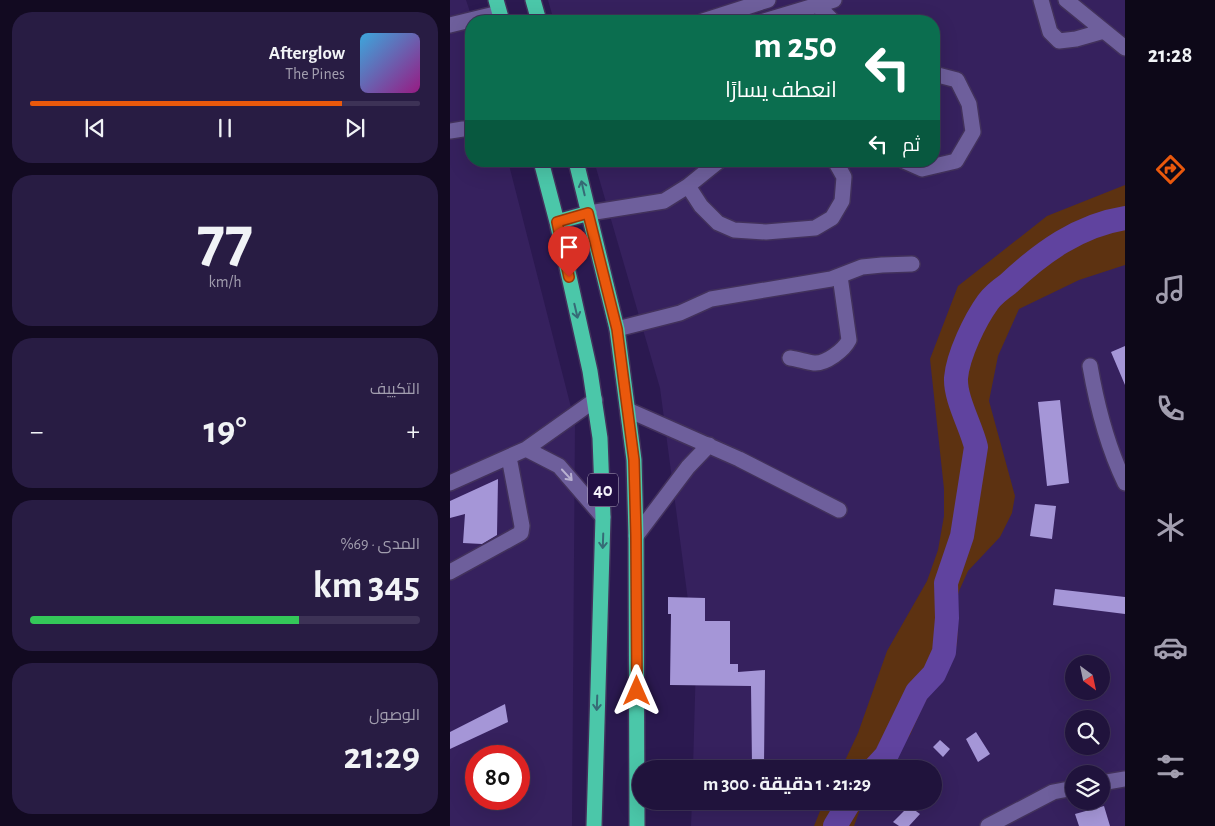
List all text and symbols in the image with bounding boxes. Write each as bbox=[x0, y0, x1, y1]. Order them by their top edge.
text: 250 m bbox=[754, 29, 837, 64]
icon: left bbox=[855, 35, 920, 100]
text: Afterglow bbox=[269, 44, 345, 63]
text: 21:28 bbox=[1148, 44, 1192, 66]
text: The Pines bbox=[285, 66, 345, 82]
text: انعطف يسارًا bbox=[725, 79, 837, 101]
icon: previous bbox=[81, 114, 109, 142]
icon: pause bbox=[211, 114, 239, 142]
icon: next bbox=[341, 114, 369, 142]
icon: left bbox=[864, 130, 892, 158]
text: ثم bbox=[902, 136, 920, 155]
icon: directions bbox=[1153, 152, 1188, 187]
one-way arrow bbox=[577, 180, 587, 196]
text: 77 bbox=[197, 208, 253, 273]
pin bbox=[548, 226, 590, 277]
icon: arrive bbox=[555, 233, 583, 261]
icon: music bbox=[1153, 272, 1188, 307]
text: km/h bbox=[209, 274, 242, 290]
one-way arrow bbox=[572, 302, 581, 318]
text: التكييف bbox=[370, 381, 420, 397]
icon: phone bbox=[1153, 391, 1188, 426]
text: 19° bbox=[203, 412, 247, 450]
text: − bbox=[30, 418, 43, 446]
text: + bbox=[407, 418, 420, 446]
one-way arrow bbox=[561, 468, 573, 481]
road number: 40 bbox=[588, 474, 618, 506]
icon: climate bbox=[1153, 510, 1188, 545]
one-way arrow bbox=[598, 533, 607, 549]
text: المدى · 69% bbox=[340, 536, 420, 552]
text: 345 km bbox=[313, 567, 420, 605]
icon: car bbox=[1153, 630, 1188, 665]
north arrow bbox=[1065, 655, 1110, 700]
map controls bbox=[1065, 655, 1110, 810]
position arrow bbox=[610, 664, 662, 716]
one-way arrow bbox=[593, 695, 602, 711]
text: الوصول bbox=[369, 707, 420, 723]
button: search bbox=[1065, 710, 1110, 755]
text: 21:29 bbox=[343, 738, 420, 776]
speed limit sign: 80 bbox=[465, 745, 530, 810]
icon: filters bbox=[1153, 749, 1188, 784]
button: layers bbox=[1065, 765, 1110, 810]
text: 21:29 · 1 دقيقة · 300 m bbox=[703, 775, 871, 794]

